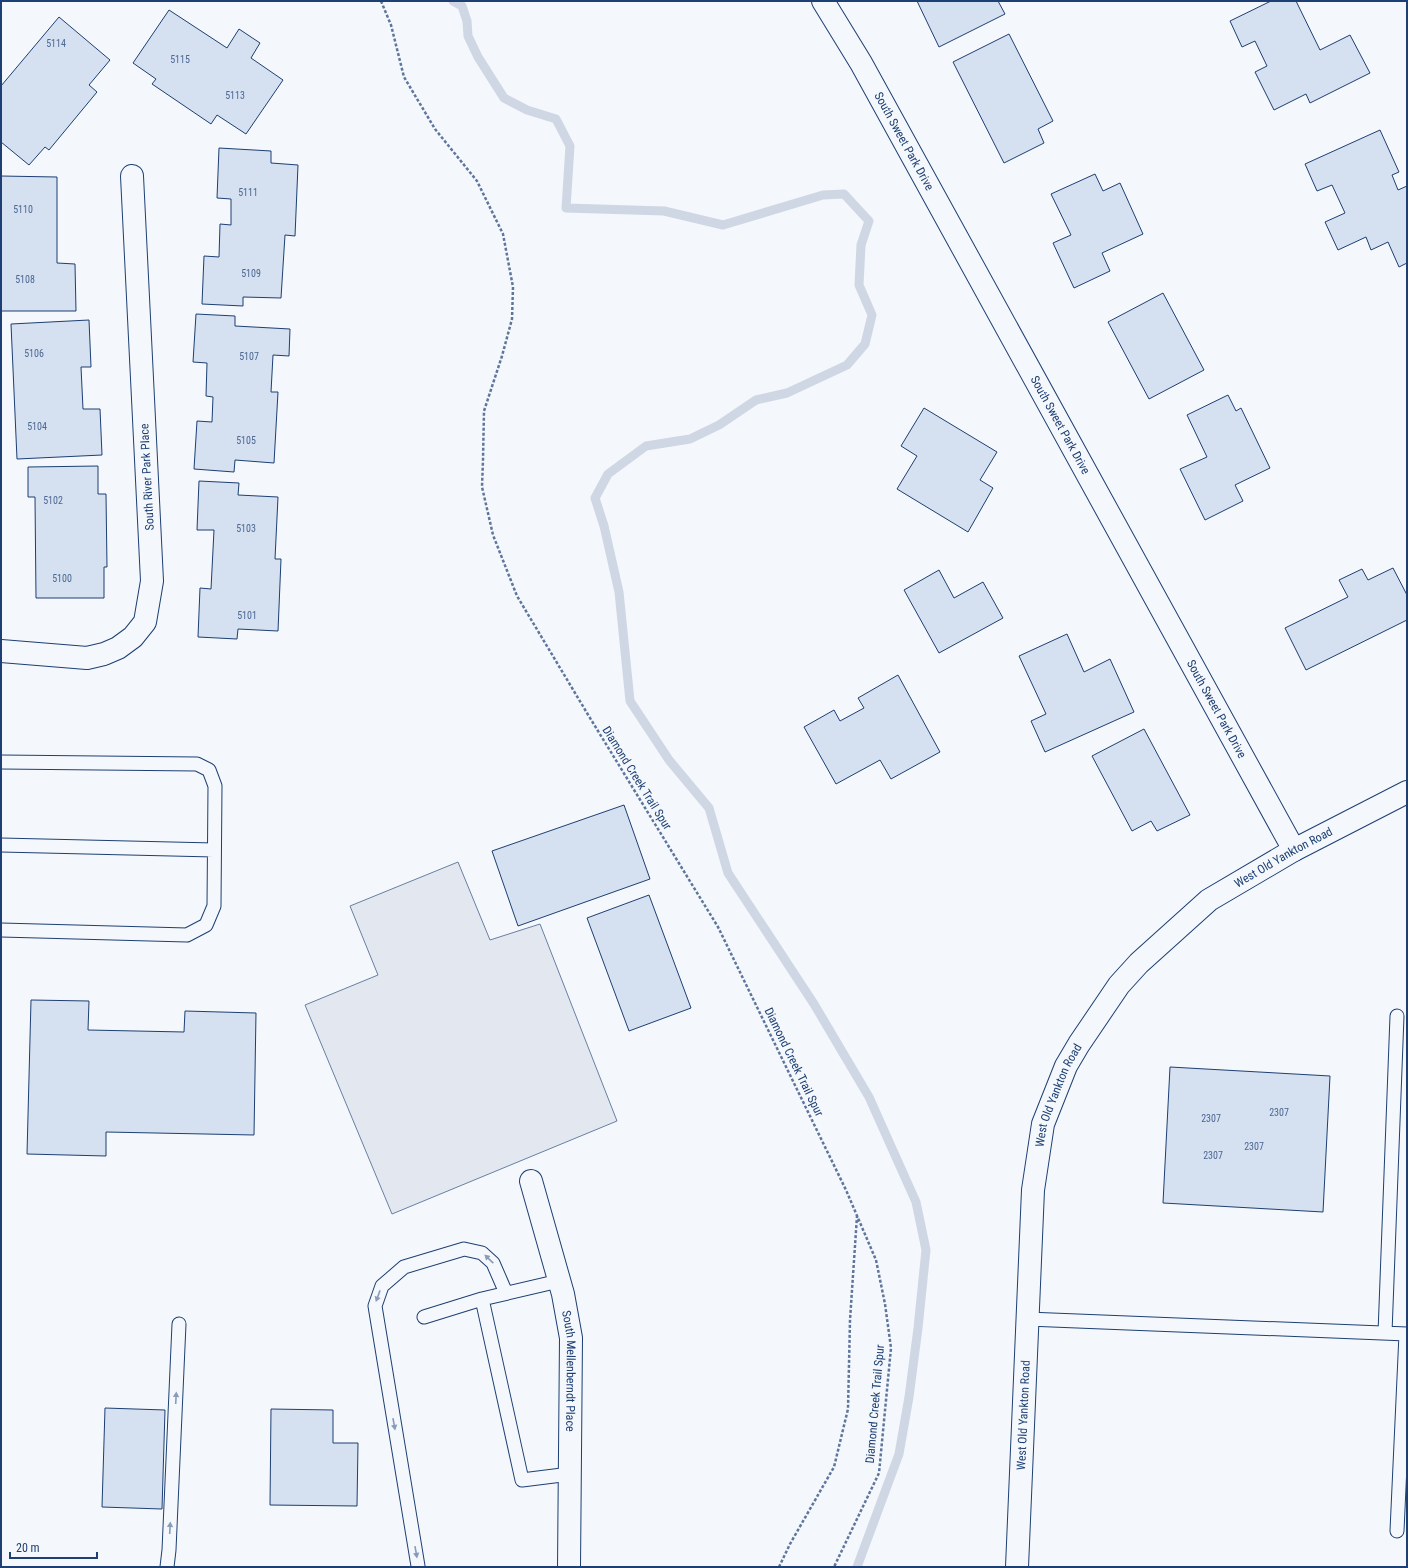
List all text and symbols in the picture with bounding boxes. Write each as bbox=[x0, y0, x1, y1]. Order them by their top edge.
house number: 5114 bbox=[46, 38, 66, 49]
house number: 5115 bbox=[170, 54, 190, 65]
house number: 5113 bbox=[225, 90, 245, 101]
street label: South Sweet Park Drive bbox=[871, 90, 937, 193]
house number: 5111 bbox=[238, 187, 258, 198]
house number: 5110 bbox=[13, 204, 33, 215]
house number: 5109 bbox=[241, 268, 261, 279]
house number: 5108 bbox=[15, 274, 35, 285]
house number: 5106 bbox=[24, 348, 44, 359]
house number: 5107 bbox=[239, 351, 259, 362]
street label: South Sweet Park Drive bbox=[1028, 374, 1093, 477]
house number: 5104 bbox=[27, 421, 47, 432]
street label: South River Park Place bbox=[137, 423, 157, 531]
house number: 5105 bbox=[236, 435, 256, 446]
house number: 5102 bbox=[43, 495, 63, 506]
house number: 5103 bbox=[236, 523, 256, 534]
house number: 5100 bbox=[52, 573, 72, 584]
house number: 5101 bbox=[237, 610, 257, 621]
street label: South Sweet Park Drive bbox=[1184, 657, 1249, 761]
street label: Diamond Creek Trail Spur bbox=[599, 724, 675, 833]
street label: West Old Yankton Road bbox=[1232, 824, 1335, 890]
street label: Diamond Creek Trail Spur bbox=[762, 1005, 827, 1119]
street label: West Old Yankton Road bbox=[1033, 1041, 1085, 1148]
house number: 2307 bbox=[1269, 1107, 1289, 1118]
house number: 2307 bbox=[1201, 1113, 1221, 1124]
house number: 2307 bbox=[1244, 1141, 1264, 1152]
house number: 2307 bbox=[1203, 1150, 1223, 1161]
one-way arrow bbox=[484, 1254, 494, 1264]
one-way arrow bbox=[375, 1290, 381, 1302]
street label: South Mellenberndt Place bbox=[559, 1309, 578, 1432]
street label: Diamond Creek Trail Spur bbox=[863, 1344, 887, 1464]
street label: West Old Yankton Road bbox=[1014, 1360, 1033, 1470]
one-way arrow bbox=[173, 1391, 179, 1404]
one-way arrow bbox=[392, 1418, 398, 1430]
one-way arrow bbox=[167, 1522, 174, 1534]
scale bar bbox=[10, 1534, 97, 1560]
text: 20 m bbox=[16, 1541, 40, 1555]
one-way arrow bbox=[413, 1546, 419, 1558]

